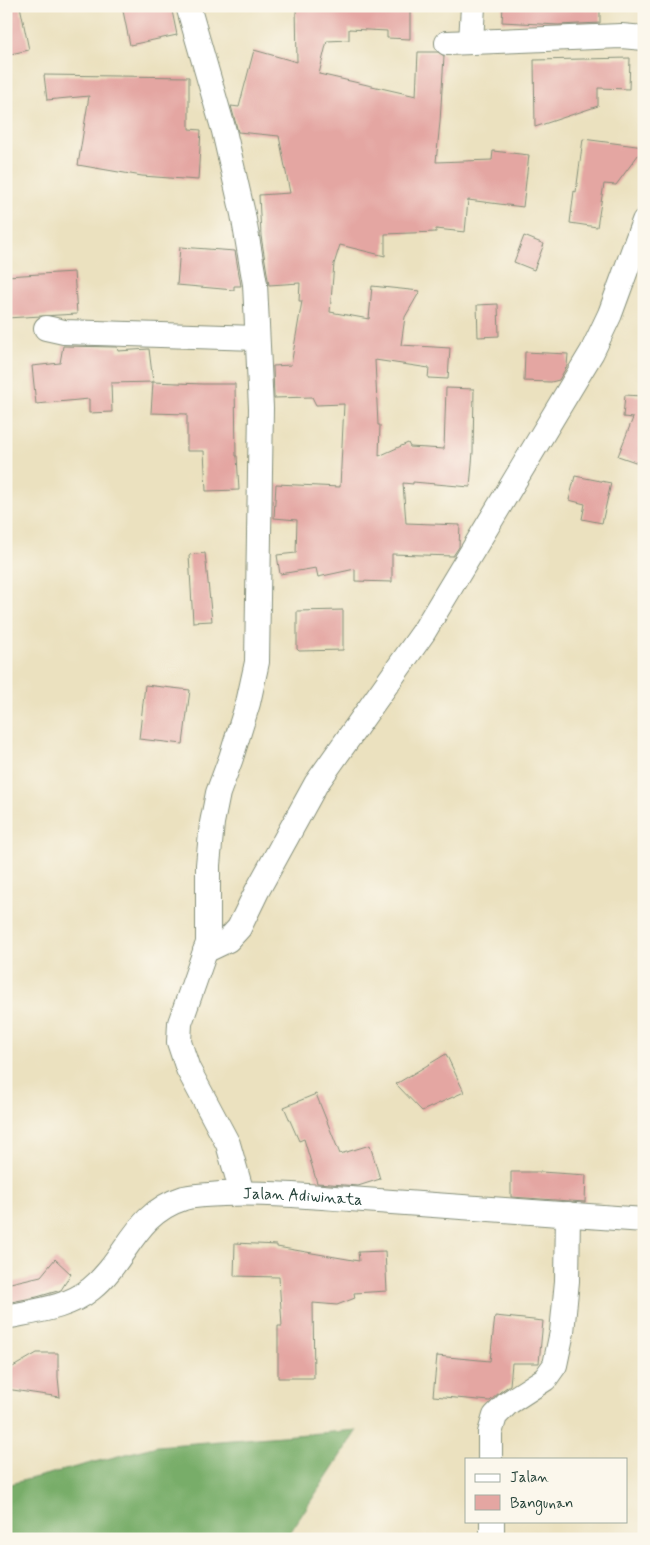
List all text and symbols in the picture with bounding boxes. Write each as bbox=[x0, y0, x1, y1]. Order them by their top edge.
street label: Jalan Adiwinata bbox=[243, 1183, 363, 1210]
legend bbox=[465, 1458, 628, 1522]
text: Jalan bbox=[510, 1468, 549, 1488]
text: Bangunan bbox=[510, 1494, 573, 1515]

